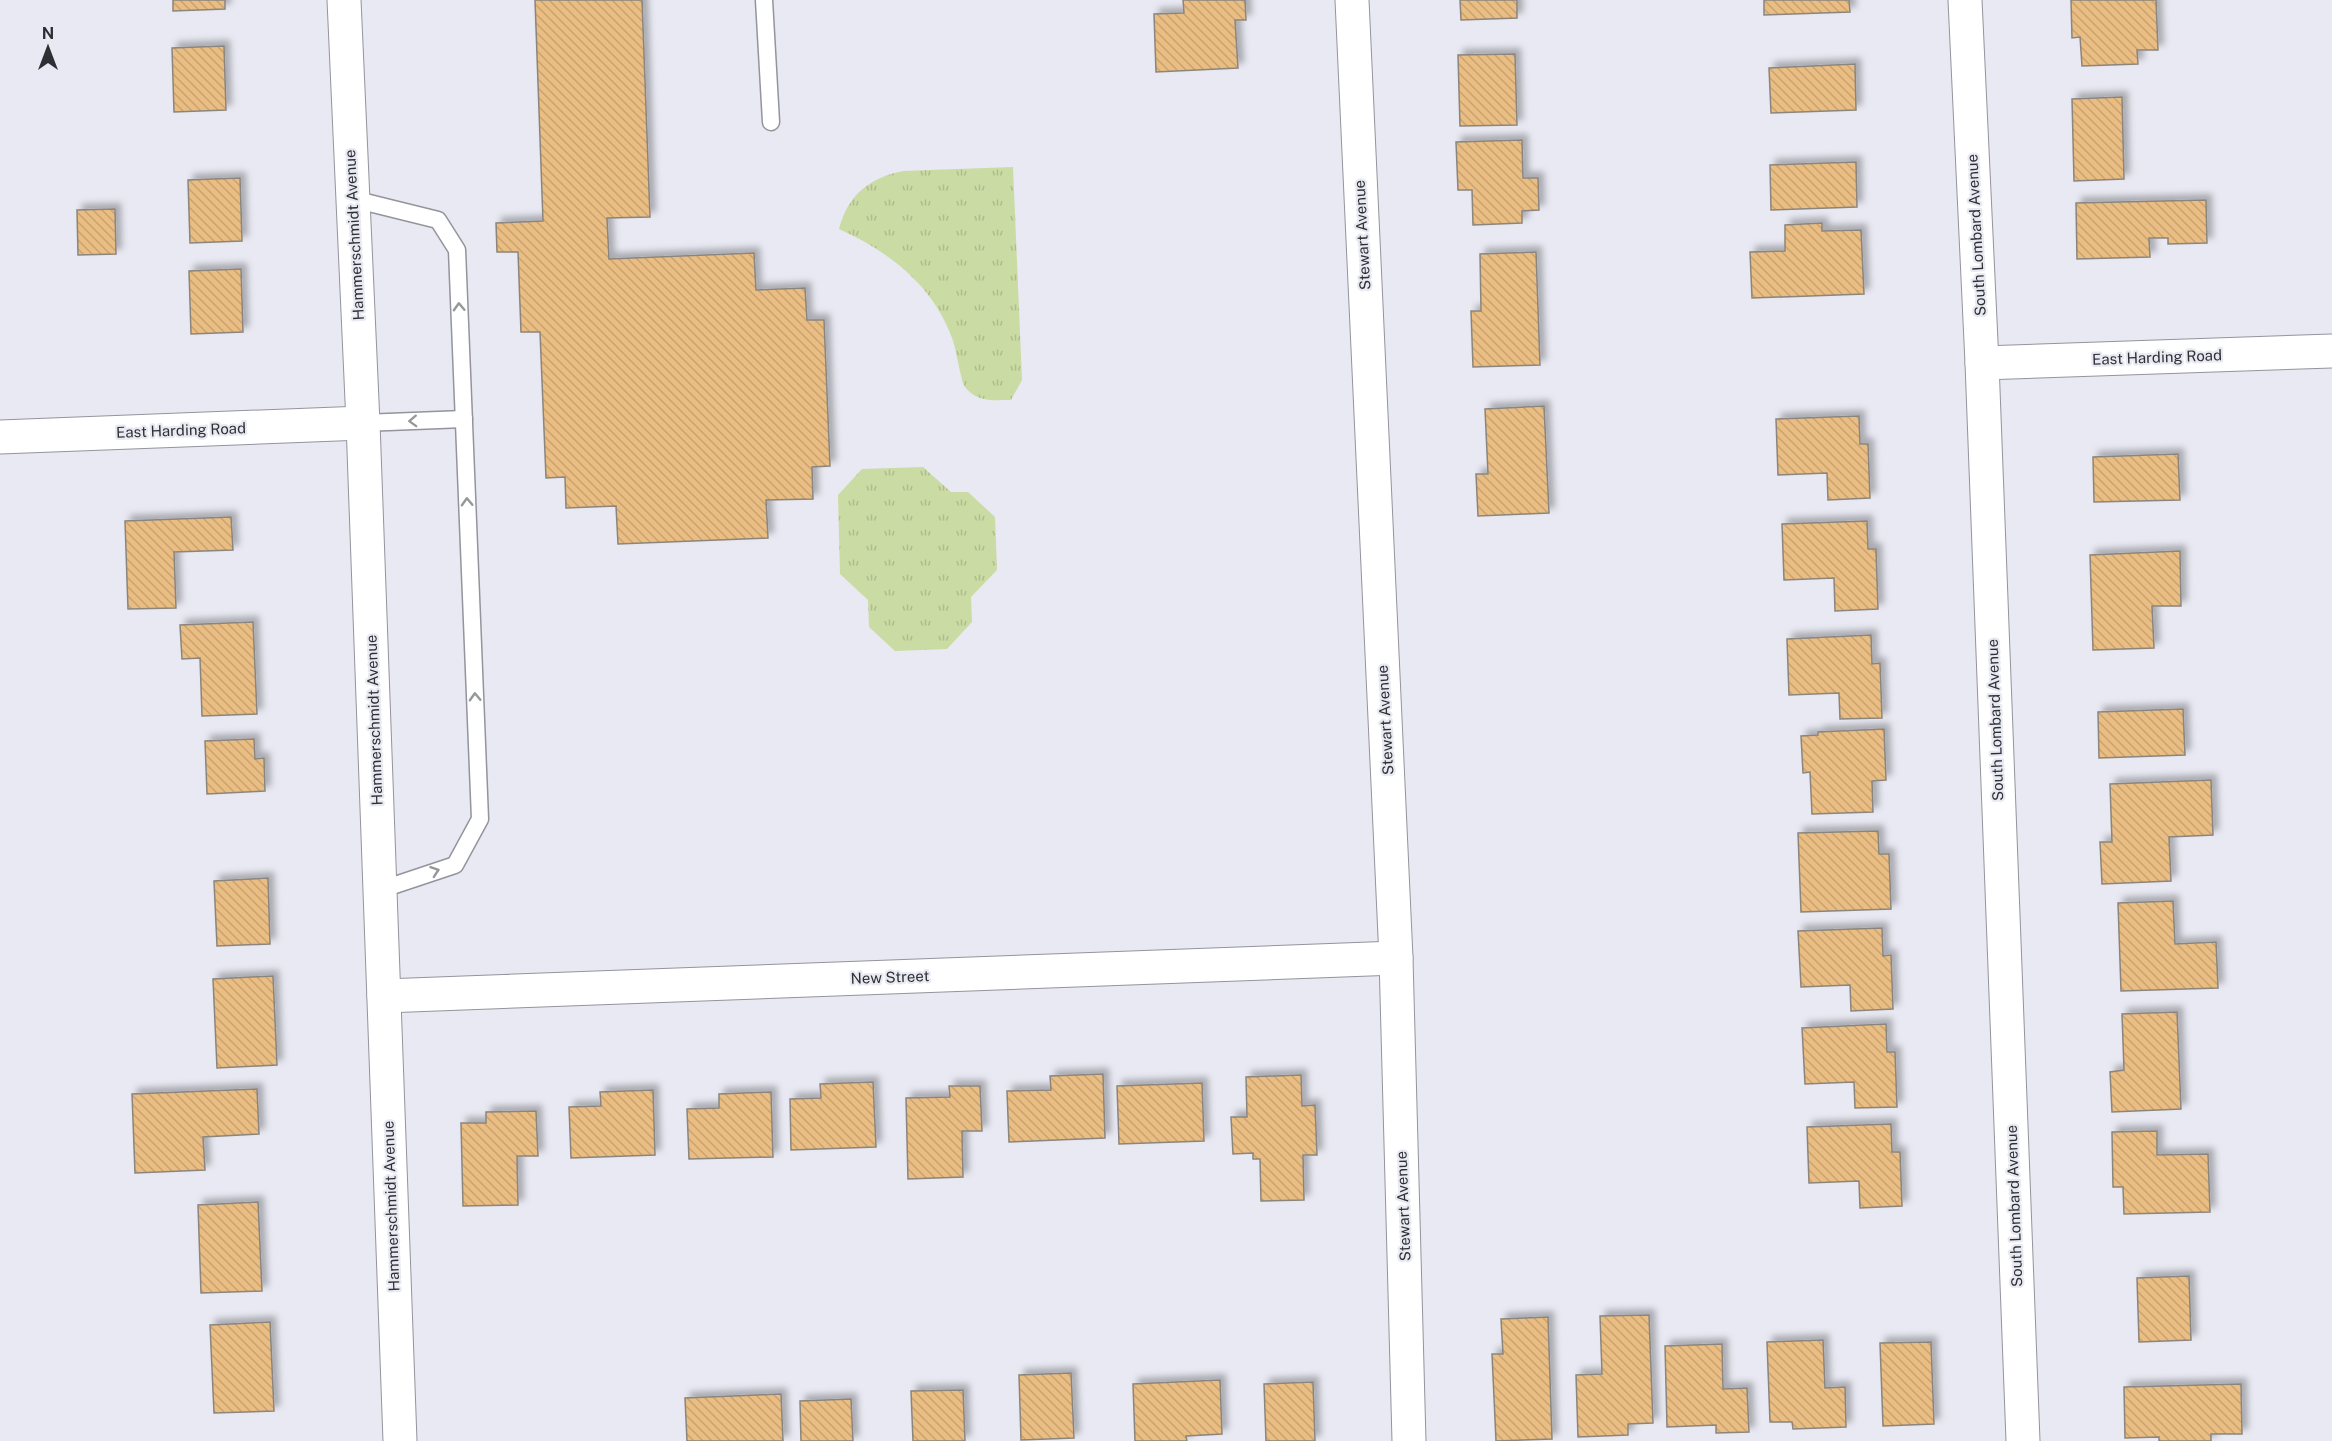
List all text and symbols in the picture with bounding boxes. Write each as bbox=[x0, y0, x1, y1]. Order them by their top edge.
north arrow bbox=[18, 18, 78, 78]
text: N bbox=[42, 24, 54, 43]
street label: Hammerschmidt Avenue bbox=[341, 149, 367, 321]
street label: South Lombard Avenue bbox=[1963, 154, 1989, 316]
street label: Stewart Avenue bbox=[1351, 180, 1373, 290]
one-way arrow bbox=[453, 303, 466, 312]
street label: East Harding Road bbox=[2092, 346, 2222, 368]
one-way arrow bbox=[409, 414, 418, 427]
street label: East Harding Road bbox=[116, 419, 246, 441]
one-way arrow bbox=[461, 498, 474, 507]
street label: Hammerschmidt Avenue bbox=[363, 634, 385, 806]
street label: South Lombard Avenue bbox=[1984, 639, 2006, 801]
street label: Stewart Avenue bbox=[1374, 665, 1396, 775]
one-way arrow bbox=[469, 692, 482, 701]
one-way arrow bbox=[429, 866, 440, 879]
street label: New Street bbox=[850, 967, 930, 987]
street label: Hammerschmidt Avenue bbox=[380, 1120, 402, 1292]
street label: South Lombard Avenue bbox=[2003, 1125, 2025, 1287]
street label: Stewart Avenue bbox=[1393, 1151, 1413, 1261]

